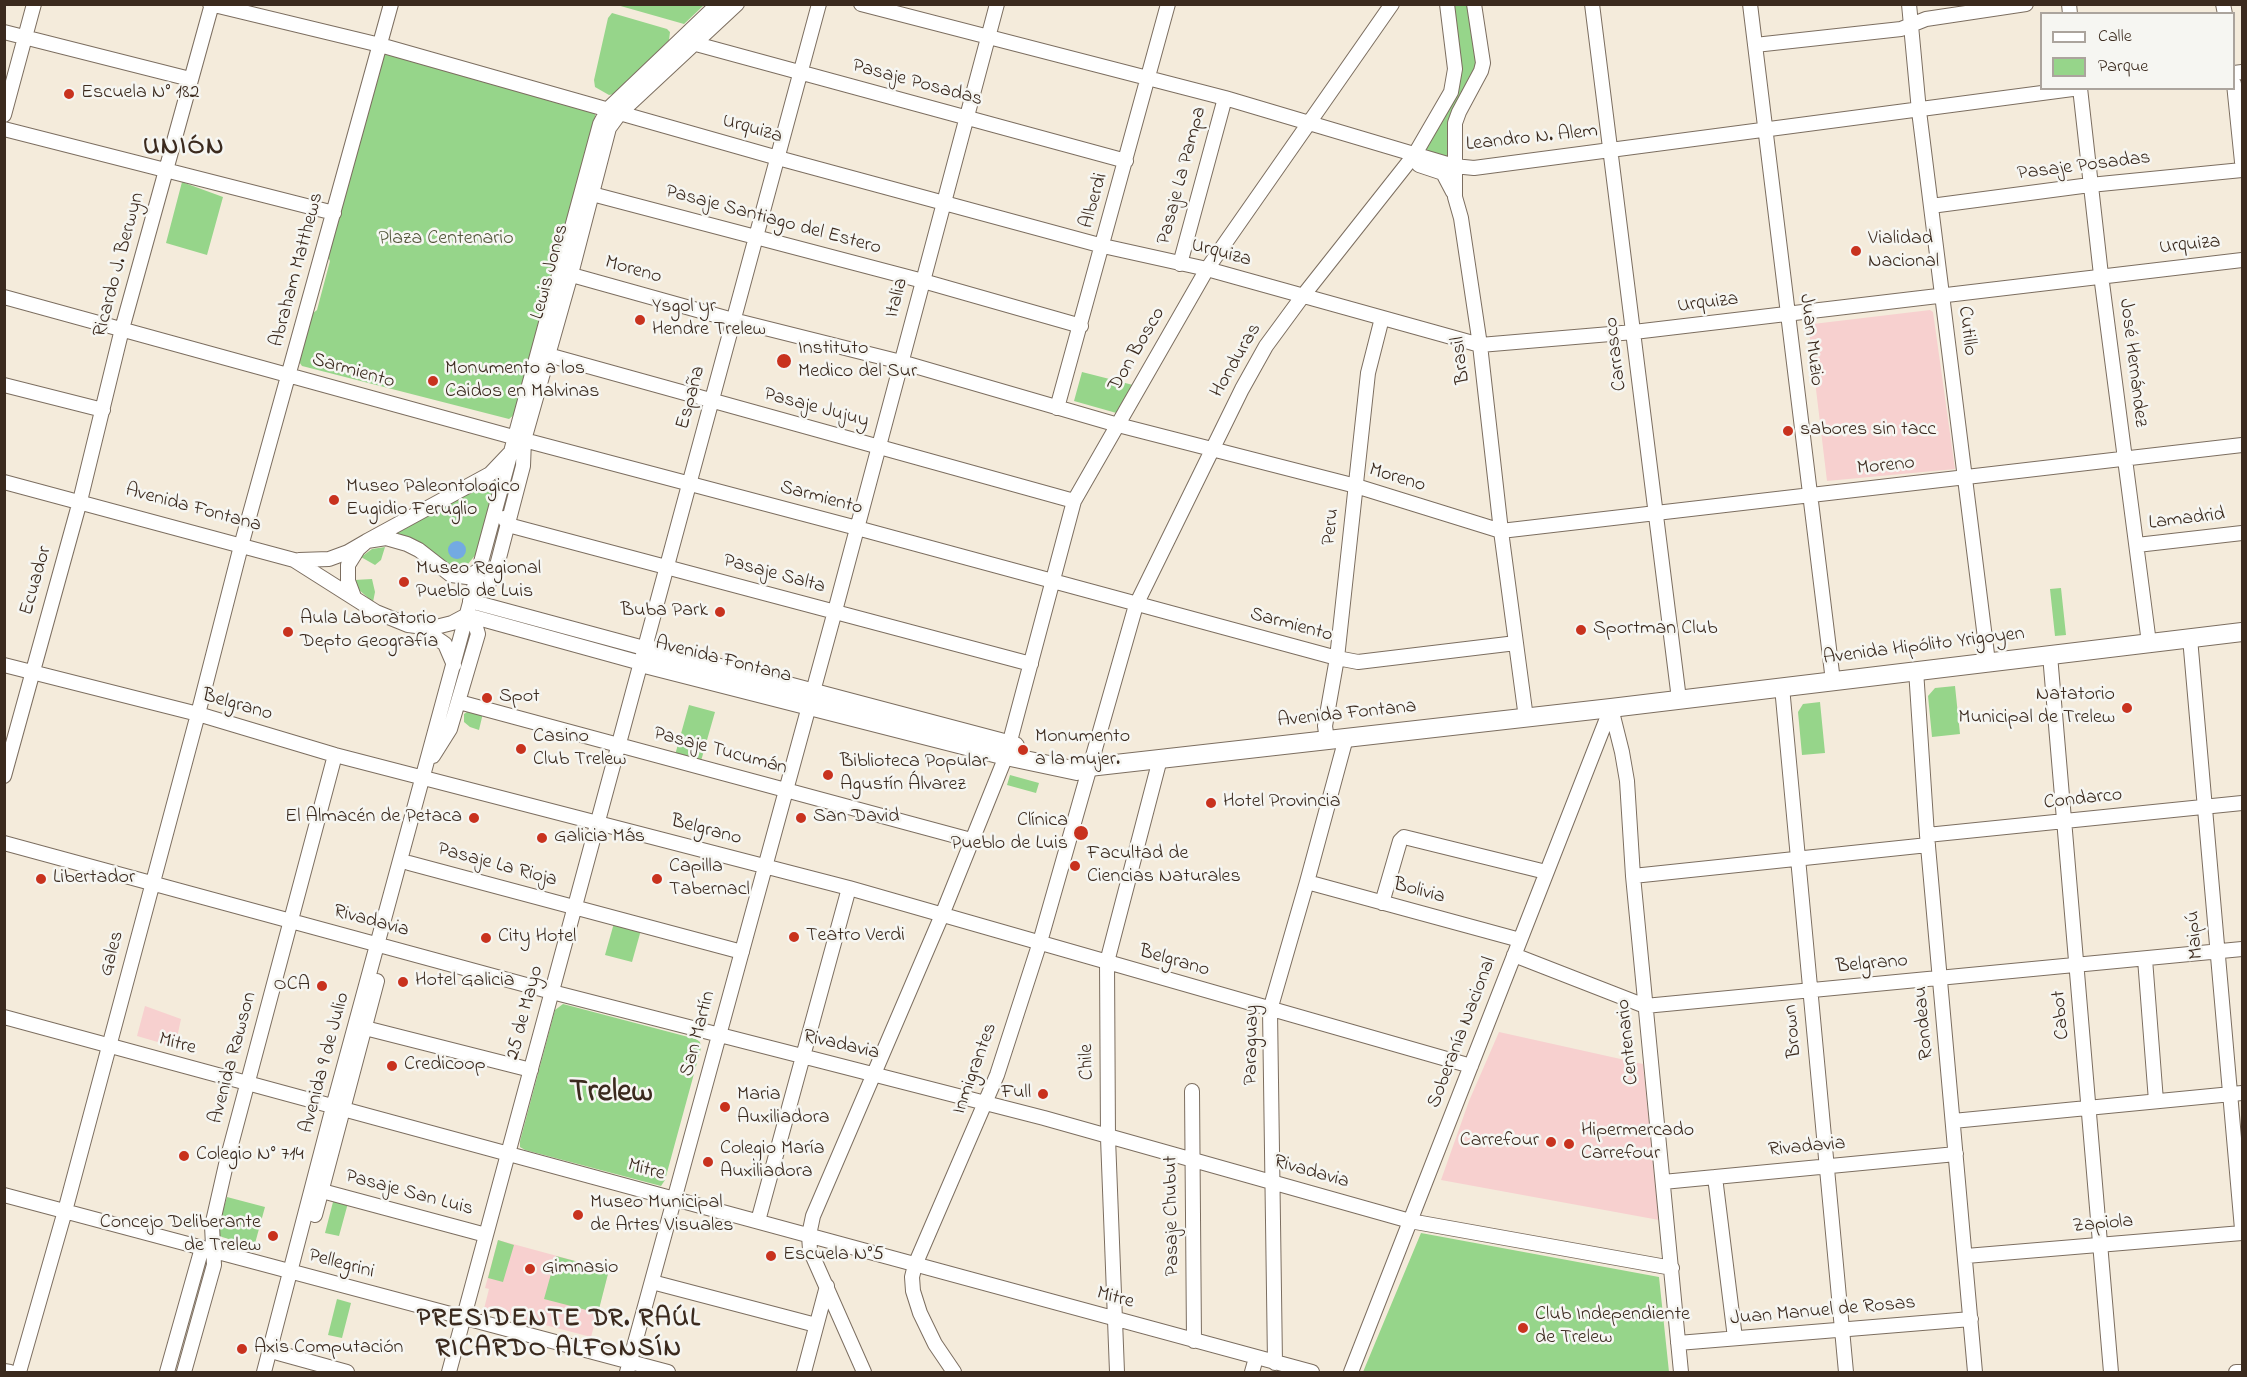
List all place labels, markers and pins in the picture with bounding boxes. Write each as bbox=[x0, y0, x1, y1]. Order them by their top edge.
place label: Escuela N° 182 bbox=[81, 82, 199, 106]
marker: Escuela N° 182 bbox=[62, 87, 76, 101]
place label: Vialidad Nacional bbox=[1868, 228, 1939, 275]
marker: Vialidad Nacional bbox=[1849, 244, 1863, 258]
place label: Ysgol yr Hendre Trelew bbox=[652, 296, 766, 343]
marker: Ysgol yr Hendre Trelew bbox=[633, 313, 647, 327]
place label: Instituto Medico del Sur bbox=[798, 338, 917, 385]
marker: Instituto Medico del Sur bbox=[775, 352, 793, 370]
place label: Monumento a los Caidos en Malvinas bbox=[445, 358, 599, 405]
marker: Monumento a los Caidos en Malvinas bbox=[426, 374, 440, 388]
place label: sabores sin tacc bbox=[1800, 419, 1936, 443]
marker: sabores sin tacc bbox=[1781, 424, 1795, 438]
place label: Museo Paleontologico Eugidio Feruglio bbox=[346, 476, 520, 523]
marker: Museo Paleontologico Eugidio Feruglio bbox=[327, 493, 341, 507]
place label: Museo Regional Pueblo de Luis bbox=[416, 558, 541, 605]
marker: Museo Regional Pueblo de Luis bbox=[397, 575, 411, 589]
place label: Buba Park bbox=[621, 600, 708, 624]
marker: Buba Park bbox=[713, 605, 727, 619]
place label: Aula Laboratorio Depto Geografía bbox=[300, 608, 438, 655]
place label: Sportman Club bbox=[1593, 618, 1717, 642]
marker: Sportman Club bbox=[1574, 623, 1588, 637]
marker: Aula Laboratorio Depto Geografía bbox=[281, 625, 295, 639]
place label: Natatorio Municipal de Trelew bbox=[1958, 684, 2115, 731]
place label: Spot bbox=[499, 686, 540, 710]
marker: Spot bbox=[480, 691, 494, 705]
marker: Natatorio Municipal de Trelew bbox=[2120, 701, 2134, 715]
place label: Casino Club Trelew bbox=[533, 726, 626, 773]
place label: Monumento a la mujer. bbox=[1035, 726, 1130, 773]
marker: Casino Club Trelew bbox=[514, 742, 528, 756]
marker: Monumento a la mujer. bbox=[1016, 743, 1030, 757]
place label: Biblioteca Popular Agustín Álvarez bbox=[840, 751, 988, 798]
marker: Biblioteca Popular Agustín Álvarez bbox=[821, 768, 835, 782]
place label: Hotel Provincia bbox=[1223, 791, 1340, 815]
marker: Hotel Provincia bbox=[1204, 796, 1218, 810]
place label: El Almacén de Petaca bbox=[285, 806, 462, 830]
place label: San David bbox=[813, 806, 900, 830]
place label: Clínica Pueblo de Luis bbox=[951, 810, 1068, 857]
marker: El Almacén de Petaca bbox=[467, 811, 481, 825]
marker: San David bbox=[794, 811, 808, 825]
marker: Clínica Pueblo de Luis bbox=[1072, 824, 1090, 842]
place label: Galicia Más bbox=[554, 826, 645, 850]
marker: Galicia Más bbox=[535, 831, 549, 845]
place label: Facultad de Ciencias Naturales bbox=[1087, 843, 1241, 890]
place label: Capilla Tabernacl bbox=[669, 856, 750, 903]
marker: Facultad de Ciencias Naturales bbox=[1068, 859, 1082, 873]
place label: Libertador bbox=[53, 867, 135, 891]
marker: Libertador bbox=[34, 872, 48, 886]
marker: Capilla Tabernacl bbox=[650, 872, 664, 886]
place label: Teatro Verdi bbox=[806, 925, 905, 949]
place label: City Hotel bbox=[498, 926, 576, 950]
marker: Teatro Verdi bbox=[787, 930, 801, 944]
marker: City Hotel bbox=[479, 931, 493, 945]
place label: Hotel Galicia bbox=[415, 970, 515, 994]
place label: OCA bbox=[274, 974, 310, 998]
marker: Hotel Galicia bbox=[396, 975, 410, 989]
marker: OCA bbox=[315, 979, 329, 993]
place label: Credicoop bbox=[404, 1054, 486, 1078]
marker: Credicoop bbox=[385, 1059, 399, 1073]
place label: Full bbox=[1001, 1082, 1031, 1106]
place label: Maria Auxiliadora bbox=[737, 1084, 830, 1131]
marker: Full bbox=[1036, 1087, 1050, 1101]
marker: Maria Auxiliadora bbox=[718, 1100, 732, 1114]
place label: Hipermercado Carrefour bbox=[1581, 1120, 1694, 1167]
place label: Carrefour bbox=[1460, 1130, 1539, 1154]
marker: Carrefour bbox=[1544, 1135, 1558, 1149]
marker: Hipermercado Carrefour bbox=[1562, 1137, 1576, 1151]
place label: Colegio María Auxiliadora bbox=[720, 1138, 825, 1185]
place label: Colegio N° 714 bbox=[196, 1144, 304, 1168]
marker: Colegio N° 714 bbox=[177, 1149, 191, 1163]
marker: Colegio María Auxiliadora bbox=[701, 1155, 715, 1169]
place label: Museo Municipal de Artes Visuales bbox=[590, 1192, 733, 1239]
marker: Museo Municipal de Artes Visuales bbox=[571, 1208, 585, 1222]
place label: Concejo Deliberante de Trelew bbox=[100, 1212, 261, 1259]
marker: Concejo Deliberante de Trelew bbox=[266, 1229, 280, 1243]
place label: Escuela N°5 bbox=[783, 1244, 884, 1268]
marker: Escuela N°5 bbox=[764, 1249, 778, 1263]
place label: Gimnasio bbox=[542, 1257, 618, 1281]
marker: Gimnasio bbox=[523, 1262, 537, 1276]
place label: Club Independiente de Trelew bbox=[1535, 1304, 1690, 1351]
marker: Club Independiente de Trelew bbox=[1516, 1321, 1530, 1335]
place label: Axis Computación bbox=[254, 1337, 403, 1361]
marker: Axis Computación bbox=[235, 1342, 249, 1356]

